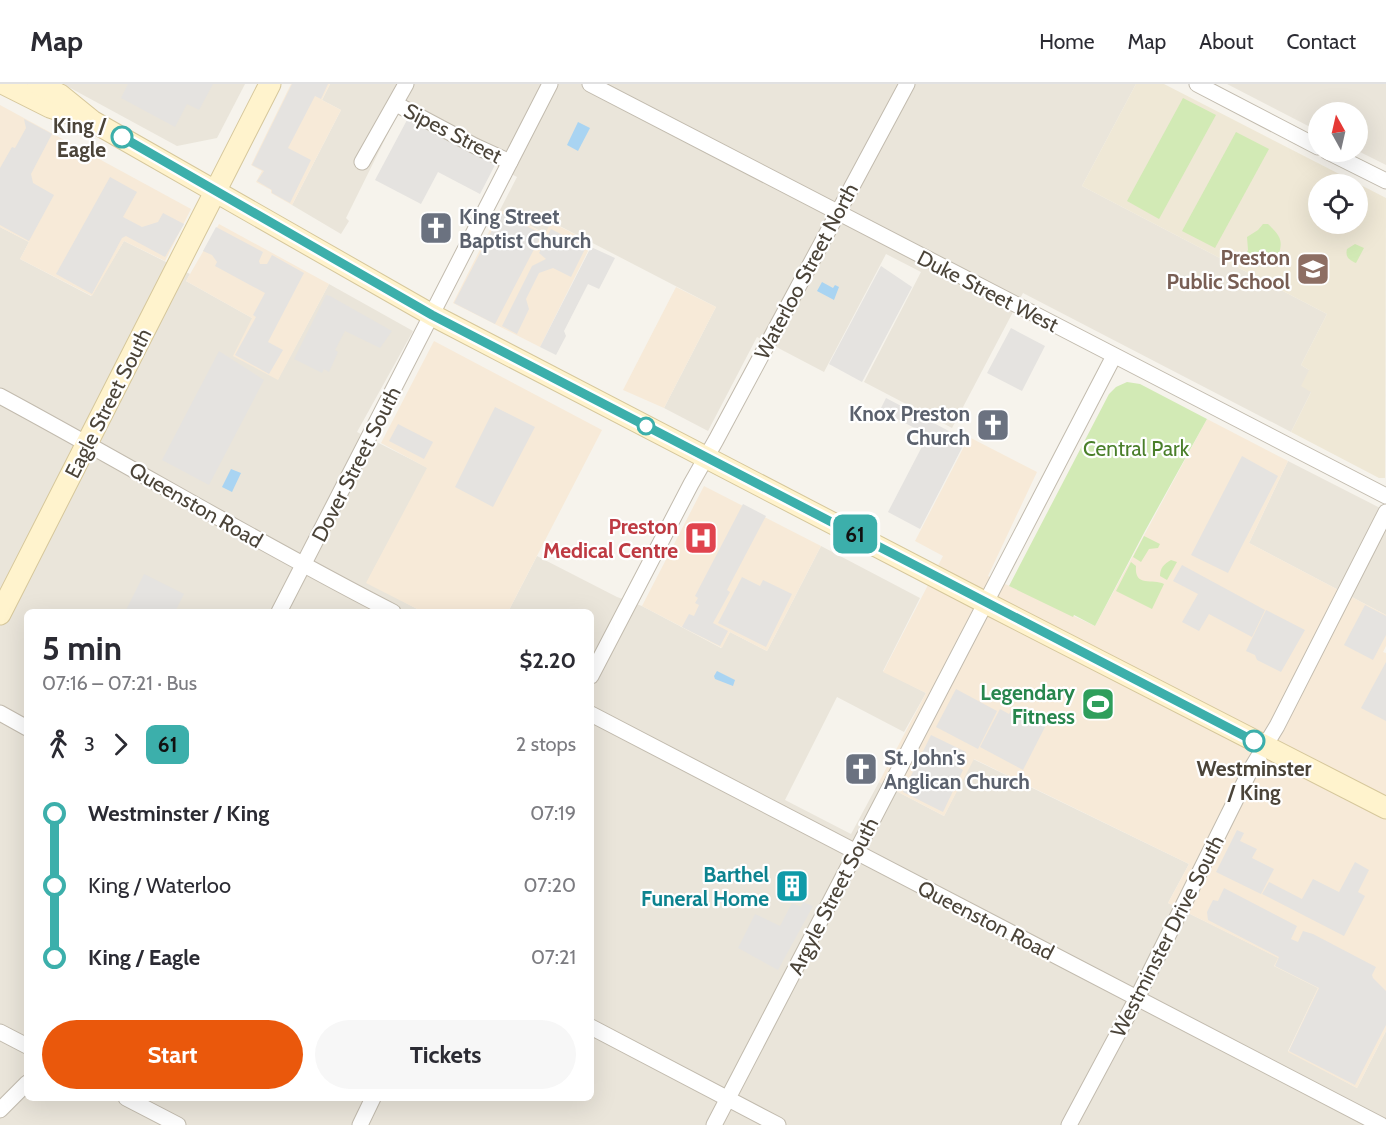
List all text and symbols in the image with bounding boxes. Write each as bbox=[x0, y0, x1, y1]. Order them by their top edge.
text: Map bbox=[30, 24, 83, 58]
text: Home bbox=[1039, 29, 1095, 54]
text: Map bbox=[1128, 29, 1166, 54]
text: About bbox=[1199, 29, 1253, 54]
text: Contact bbox=[1286, 29, 1356, 54]
street label: Sipes Street bbox=[400, 98, 506, 168]
north arrow bbox=[1308, 102, 1368, 162]
map controls bbox=[1308, 102, 1368, 234]
place label: King / Eagle bbox=[53, 113, 107, 162]
marker: King / Eagle bbox=[111, 126, 133, 148]
button: locate bbox=[1308, 174, 1368, 234]
street label: Waterloo Street North bbox=[749, 179, 863, 363]
place label: King Street Baptist Church bbox=[459, 204, 591, 253]
church icon: King Street Baptist Church bbox=[418, 210, 454, 246]
street label: Duke Street West bbox=[913, 245, 1063, 337]
place label: Preston Public School bbox=[1166, 245, 1290, 294]
school or university icon: Preston Public School bbox=[1295, 251, 1331, 287]
street label: Eagle Street South bbox=[60, 324, 156, 482]
street label: Dover Street South bbox=[306, 382, 406, 546]
place label: Knox Preston Church bbox=[849, 401, 970, 450]
church icon: Knox Preston Church bbox=[975, 407, 1011, 443]
unlabelled marker bbox=[637, 417, 655, 435]
park label: Central Park bbox=[1083, 436, 1190, 461]
street label: Queenston Road bbox=[125, 457, 267, 553]
place label: Preston Medical Centre bbox=[543, 514, 678, 563]
line badge: 61 bbox=[828, 514, 882, 554]
hospital icon: Preston Medical Centre bbox=[683, 520, 719, 556]
text: 61 bbox=[845, 522, 865, 547]
text: 5 min bbox=[42, 628, 122, 668]
text: $2.20 bbox=[520, 647, 576, 674]
text: 07:16 – 07:21 · Bus bbox=[42, 671, 197, 695]
place label: Legendary Fitness bbox=[980, 680, 1076, 729]
sports icon: Legendary Fitness bbox=[1080, 686, 1116, 722]
icon: walk bbox=[42, 728, 75, 761]
icon: forward bbox=[104, 728, 137, 761]
marker: Westminster / King bbox=[1243, 730, 1265, 752]
text: 3 bbox=[84, 732, 95, 756]
text: 61 bbox=[158, 732, 177, 757]
text: 2 stops bbox=[516, 732, 576, 756]
place label: St. John's Anglican Church bbox=[884, 745, 1030, 794]
church icon: St. John's Anglican Church bbox=[843, 751, 879, 787]
place label: Westminster / King bbox=[1196, 756, 1312, 805]
text: Westminster / King bbox=[88, 800, 269, 827]
text: 07:19 bbox=[530, 801, 576, 825]
street label: Argyle Street South bbox=[783, 813, 883, 979]
street label: Westminster Drive South bbox=[1105, 831, 1229, 1041]
place label: Barthel Funeral Home bbox=[641, 862, 769, 911]
building icon: Barthel Funeral Home bbox=[774, 868, 810, 904]
text: King / Waterloo bbox=[88, 872, 231, 899]
text: 07:20 bbox=[524, 873, 576, 897]
street label: Queenston Road bbox=[914, 875, 1058, 965]
text: King / Eagle bbox=[88, 944, 200, 971]
text: 07:21 bbox=[531, 945, 576, 969]
button: Start bbox=[42, 1020, 303, 1089]
button: Tickets bbox=[315, 1020, 576, 1089]

